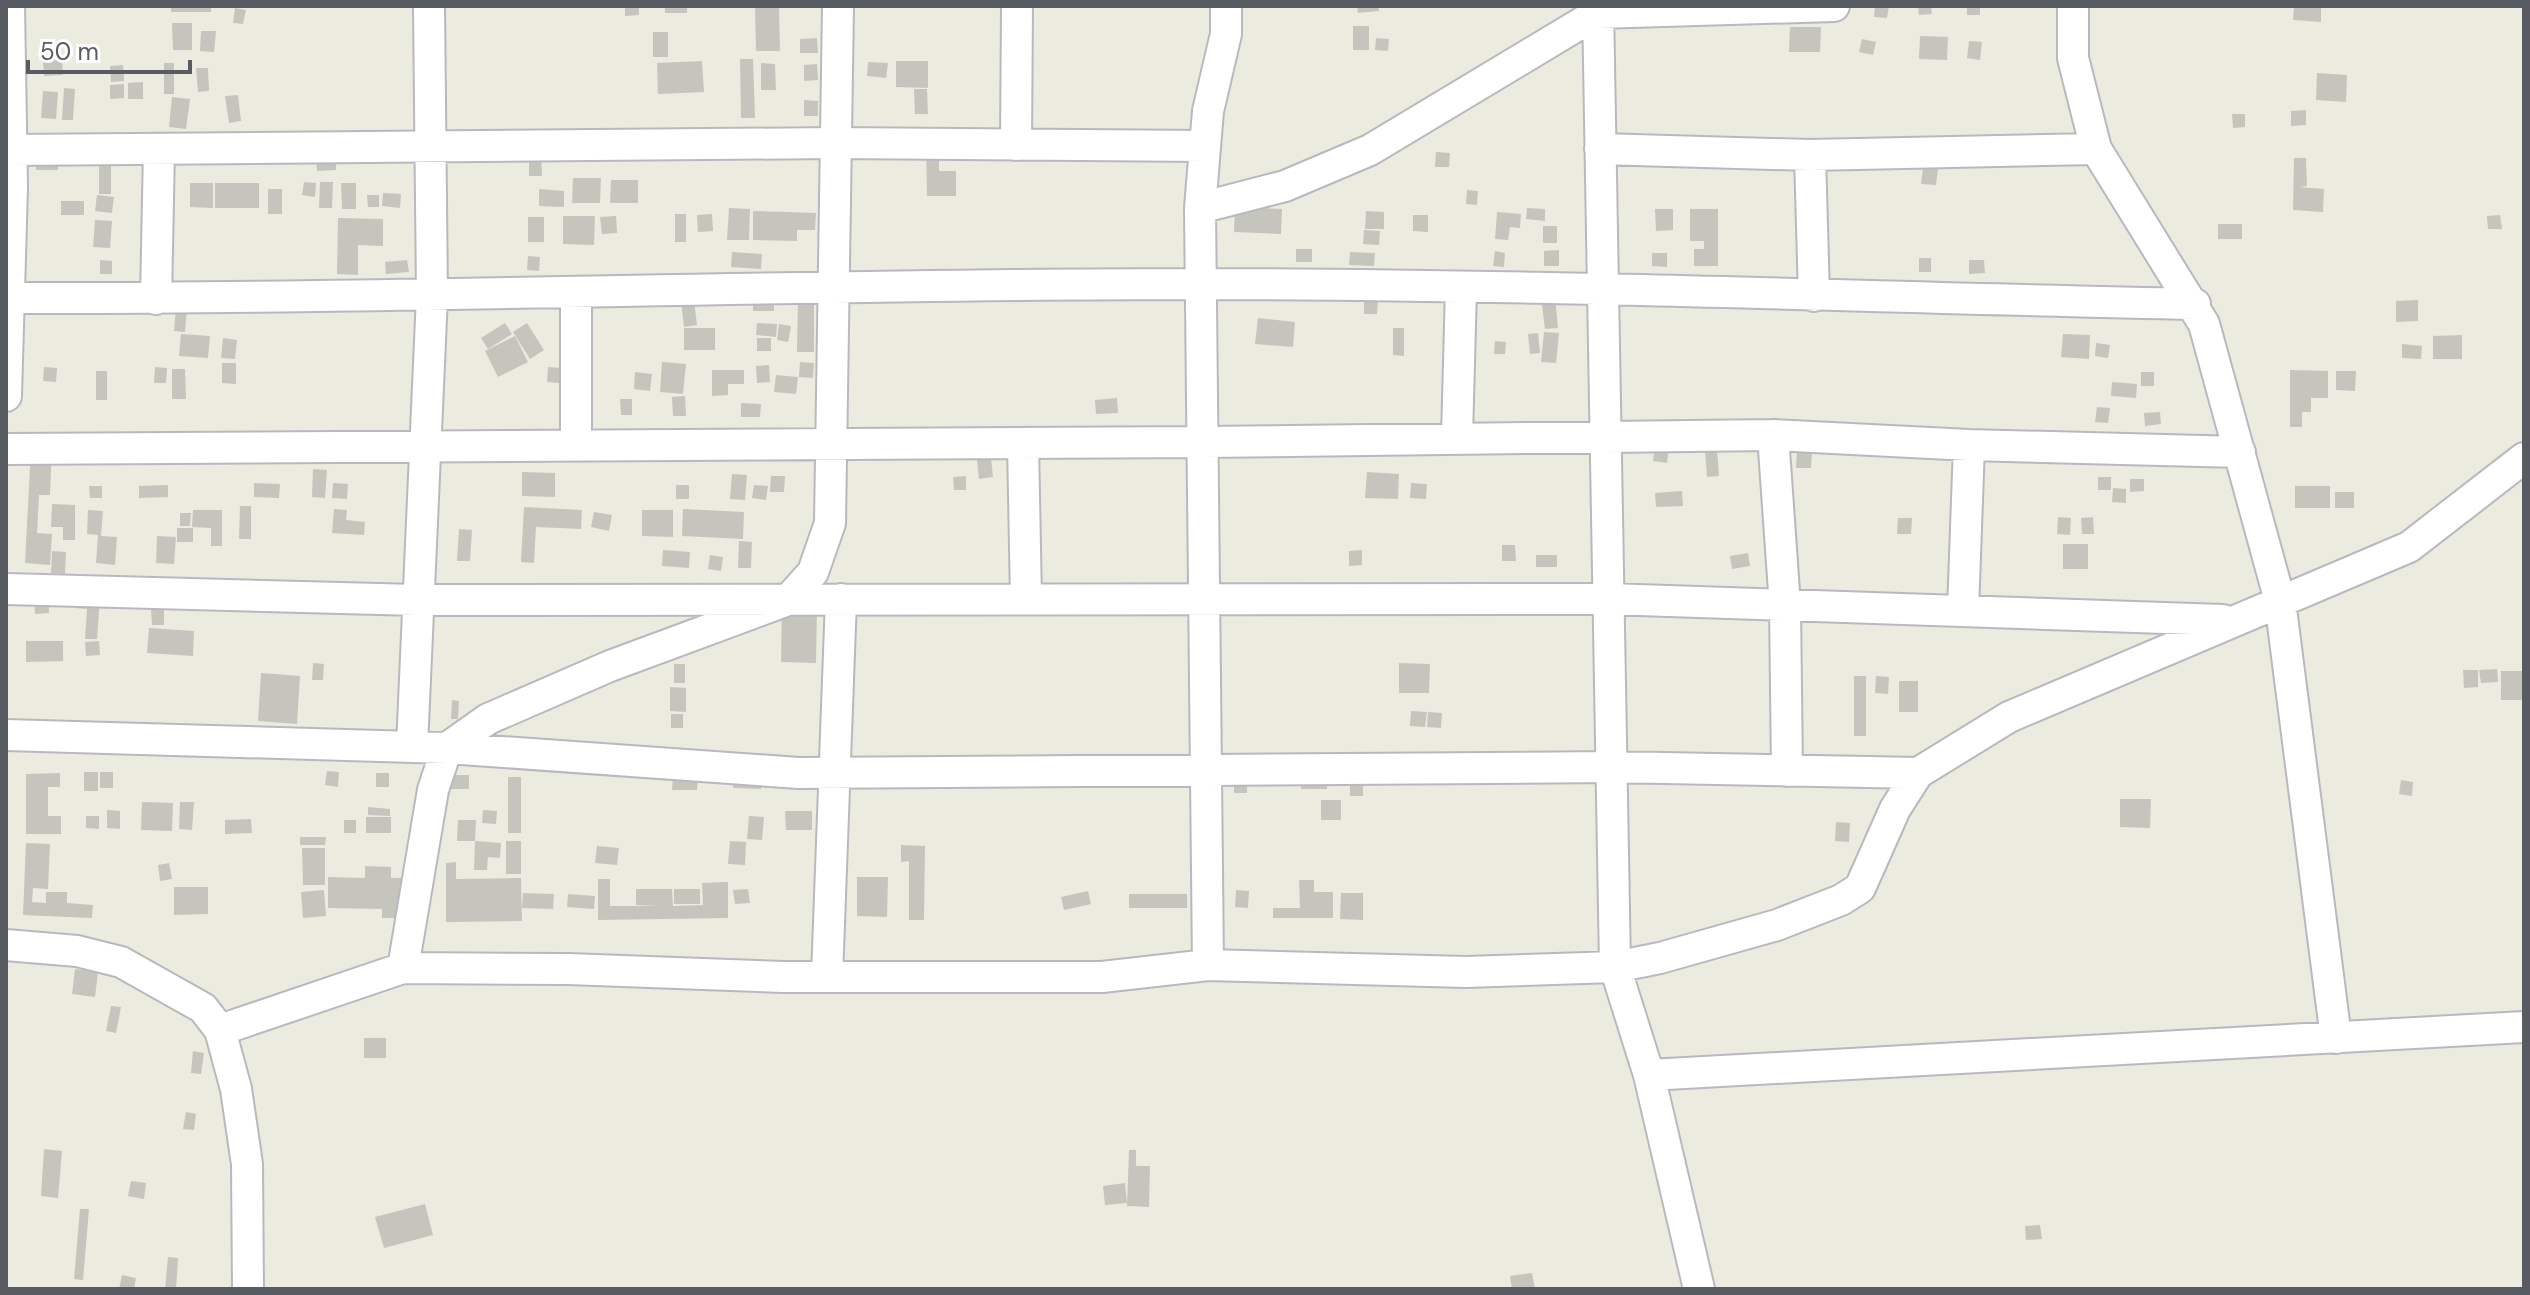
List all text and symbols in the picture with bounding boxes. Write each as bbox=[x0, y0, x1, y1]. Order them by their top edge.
scale bar bbox=[28, 24, 190, 74]
text: 50 m bbox=[40, 36, 99, 67]

